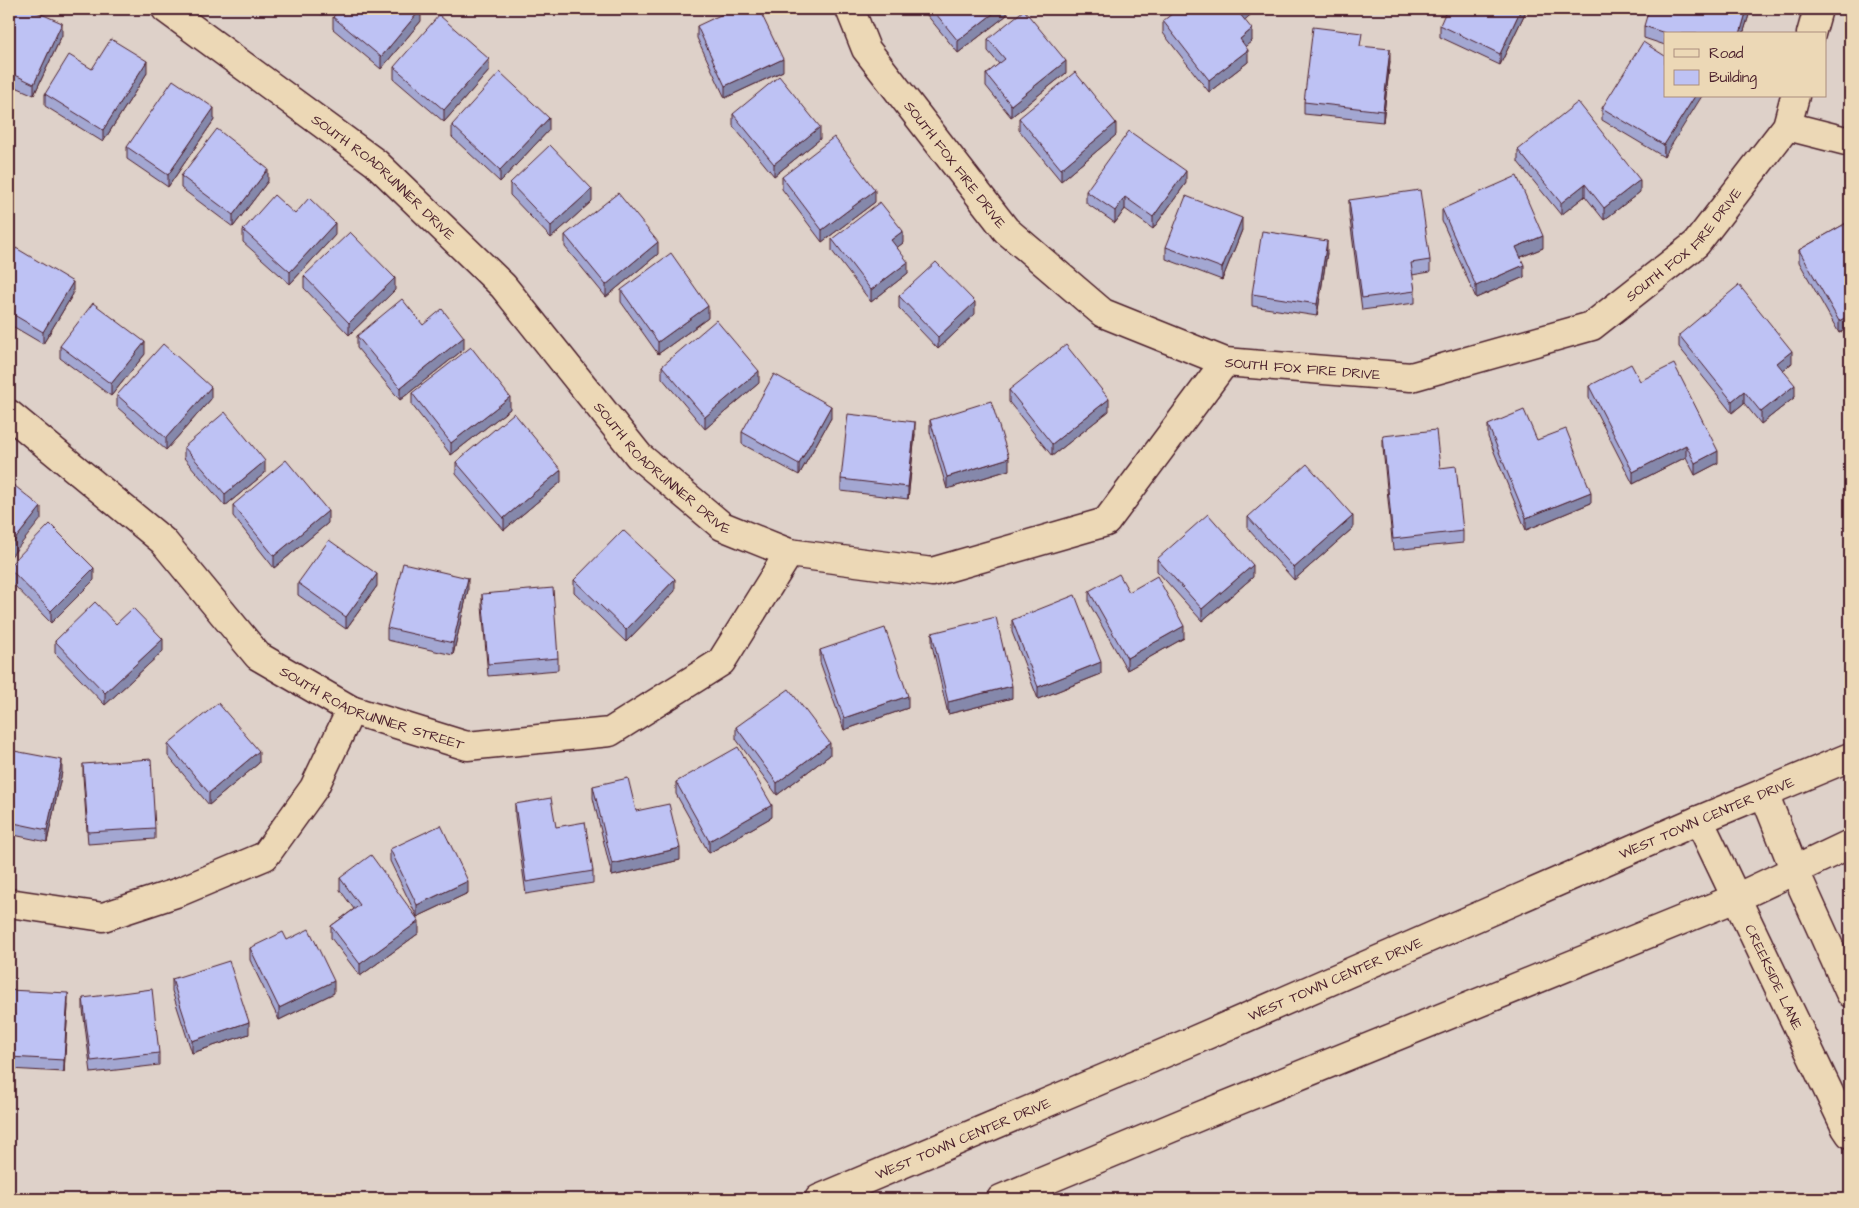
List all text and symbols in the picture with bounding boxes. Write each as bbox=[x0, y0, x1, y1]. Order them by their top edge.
legend bbox=[1664, 32, 1826, 98]
text: Road bbox=[1709, 43, 1744, 64]
text: Building bbox=[1709, 67, 1757, 89]
street label: SOUTH FOX FIRE DRIVE bbox=[899, 97, 1011, 233]
street label: SOUTH ROADRUNNER DRIVE bbox=[307, 110, 459, 246]
street label: SOUTH FOX FIRE DRIVE bbox=[1622, 183, 1747, 307]
street label: SOUTH FOX FIRE DRIVE bbox=[1224, 353, 1382, 386]
street label: SOUTH ROADRUNNER DRIVE bbox=[589, 398, 734, 540]
street label: SOUTH ROADRUNNER STREET bbox=[276, 662, 467, 756]
street label: WEST TOWN CENTER DRIVE bbox=[1616, 772, 1798, 865]
street label: CREEKSIDE LANE bbox=[1739, 921, 1807, 1034]
street label: WEST TOWN CENTER DRIVE bbox=[1245, 933, 1426, 1027]
street label: WEST TOWN CENTER DRIVE bbox=[872, 1093, 1054, 1185]

